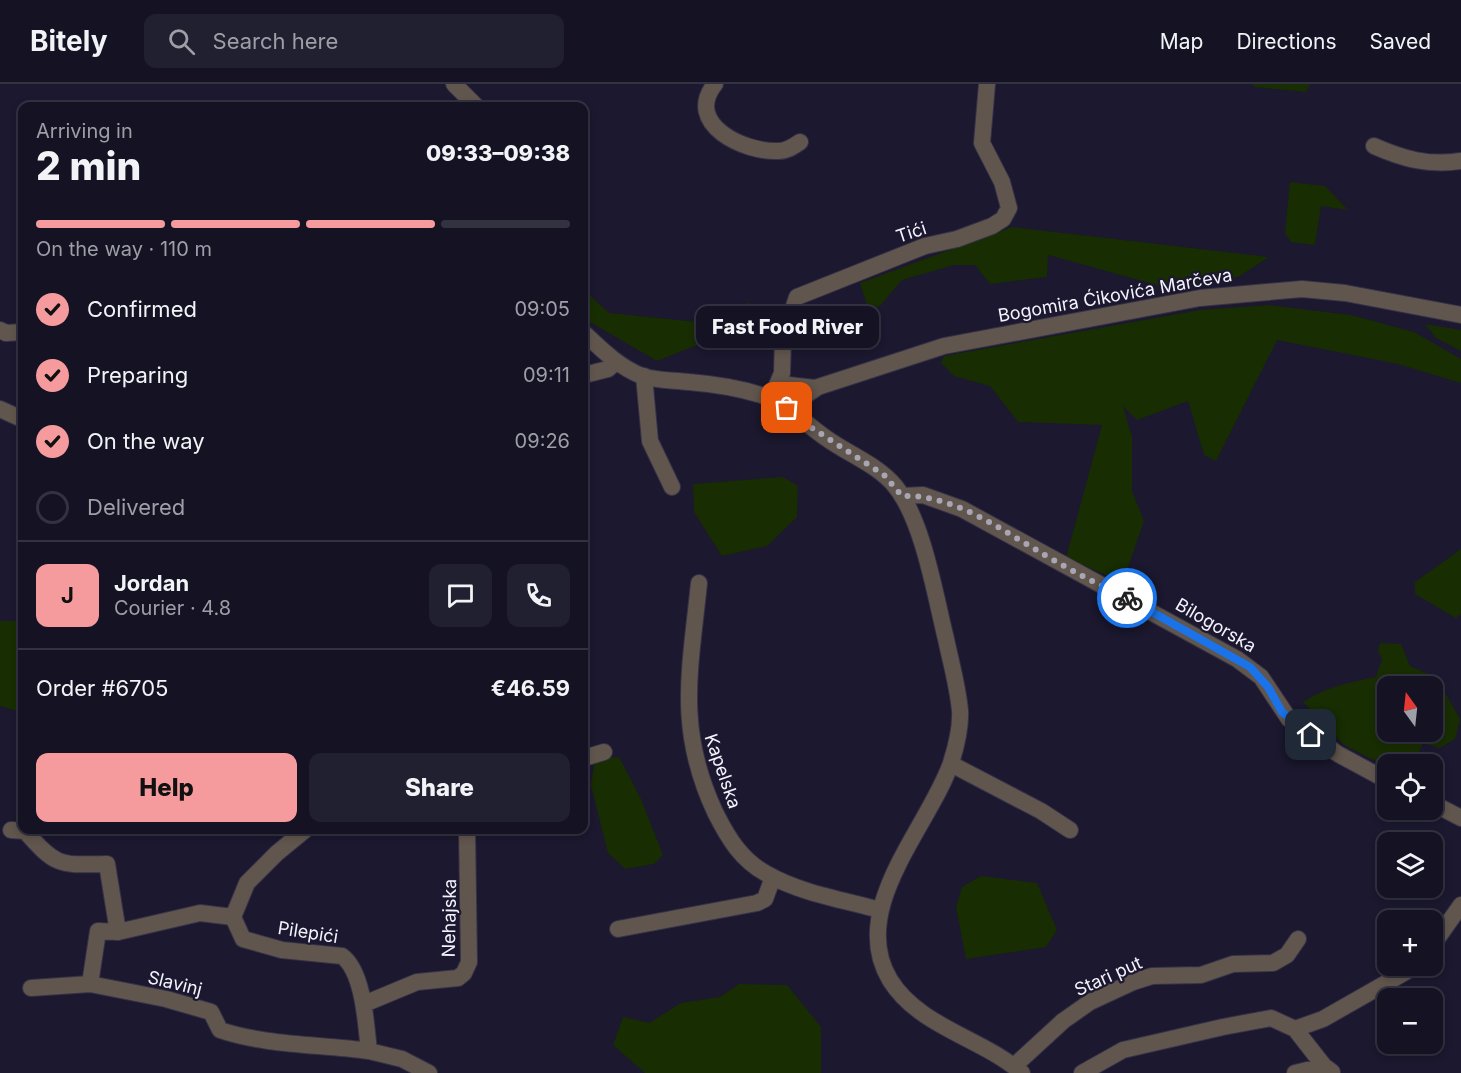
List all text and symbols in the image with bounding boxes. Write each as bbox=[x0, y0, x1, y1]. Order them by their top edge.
search box bbox=[144, 14, 564, 68]
text: Bitely bbox=[30, 24, 108, 58]
icon: search bbox=[165, 25, 198, 58]
text: Search here bbox=[213, 28, 338, 54]
text: Map bbox=[1160, 29, 1203, 54]
text: Directions bbox=[1236, 29, 1337, 54]
text: Saved bbox=[1370, 29, 1431, 54]
text: Arriving in bbox=[36, 119, 133, 143]
text: 09:33–09:38 bbox=[426, 140, 570, 166]
text: 2 min bbox=[36, 142, 141, 189]
street label: Tići bbox=[893, 217, 929, 247]
text: On the way · 110 m bbox=[36, 237, 212, 261]
street label: Bogomira Ćikovića Marčeva bbox=[996, 263, 1234, 326]
icon: check bbox=[36, 293, 69, 326]
text: Confirmed bbox=[87, 296, 197, 322]
text: 09:05 bbox=[514, 297, 570, 321]
callout: Fast Food River bbox=[696, 306, 878, 348]
text: Fast Food River bbox=[712, 315, 863, 339]
icon: check bbox=[36, 359, 69, 392]
text: Preparing bbox=[87, 362, 188, 388]
text: 09:11 bbox=[523, 363, 570, 387]
pin bbox=[761, 382, 812, 433]
icon: bag bbox=[770, 391, 803, 424]
icon: check bbox=[36, 425, 69, 458]
text: On the way bbox=[87, 428, 205, 454]
text: 09:26 bbox=[515, 429, 570, 453]
text: Delivered bbox=[87, 494, 185, 520]
button: chat bbox=[429, 564, 492, 627]
button: phone bbox=[507, 564, 570, 627]
courier bbox=[1097, 568, 1157, 628]
text: Jordan bbox=[114, 570, 189, 596]
text: J bbox=[61, 582, 74, 608]
icon: bike bbox=[1111, 582, 1144, 615]
street label: Bilogorska bbox=[1172, 594, 1260, 656]
text: Courier · 4.8 bbox=[114, 596, 231, 620]
text: Order #6705 bbox=[36, 675, 168, 701]
text: €46.59 bbox=[491, 675, 570, 701]
north arrow bbox=[1377, 676, 1443, 742]
map controls bbox=[1377, 676, 1443, 1054]
pin bbox=[1285, 709, 1336, 760]
icon: home bbox=[1294, 718, 1327, 751]
street label: Kapelska bbox=[700, 731, 746, 811]
button: Help bbox=[36, 753, 297, 822]
button: Share bbox=[309, 753, 570, 822]
button: locate bbox=[1377, 754, 1443, 820]
button: layers bbox=[1377, 832, 1443, 898]
street label: Nehajska bbox=[438, 878, 460, 958]
button: + bbox=[1377, 910, 1443, 976]
street label: Pilepići bbox=[276, 917, 340, 947]
street label: Stari put bbox=[1071, 952, 1145, 1000]
street label: Slavinj bbox=[146, 966, 204, 1000]
button: − bbox=[1377, 988, 1443, 1054]

